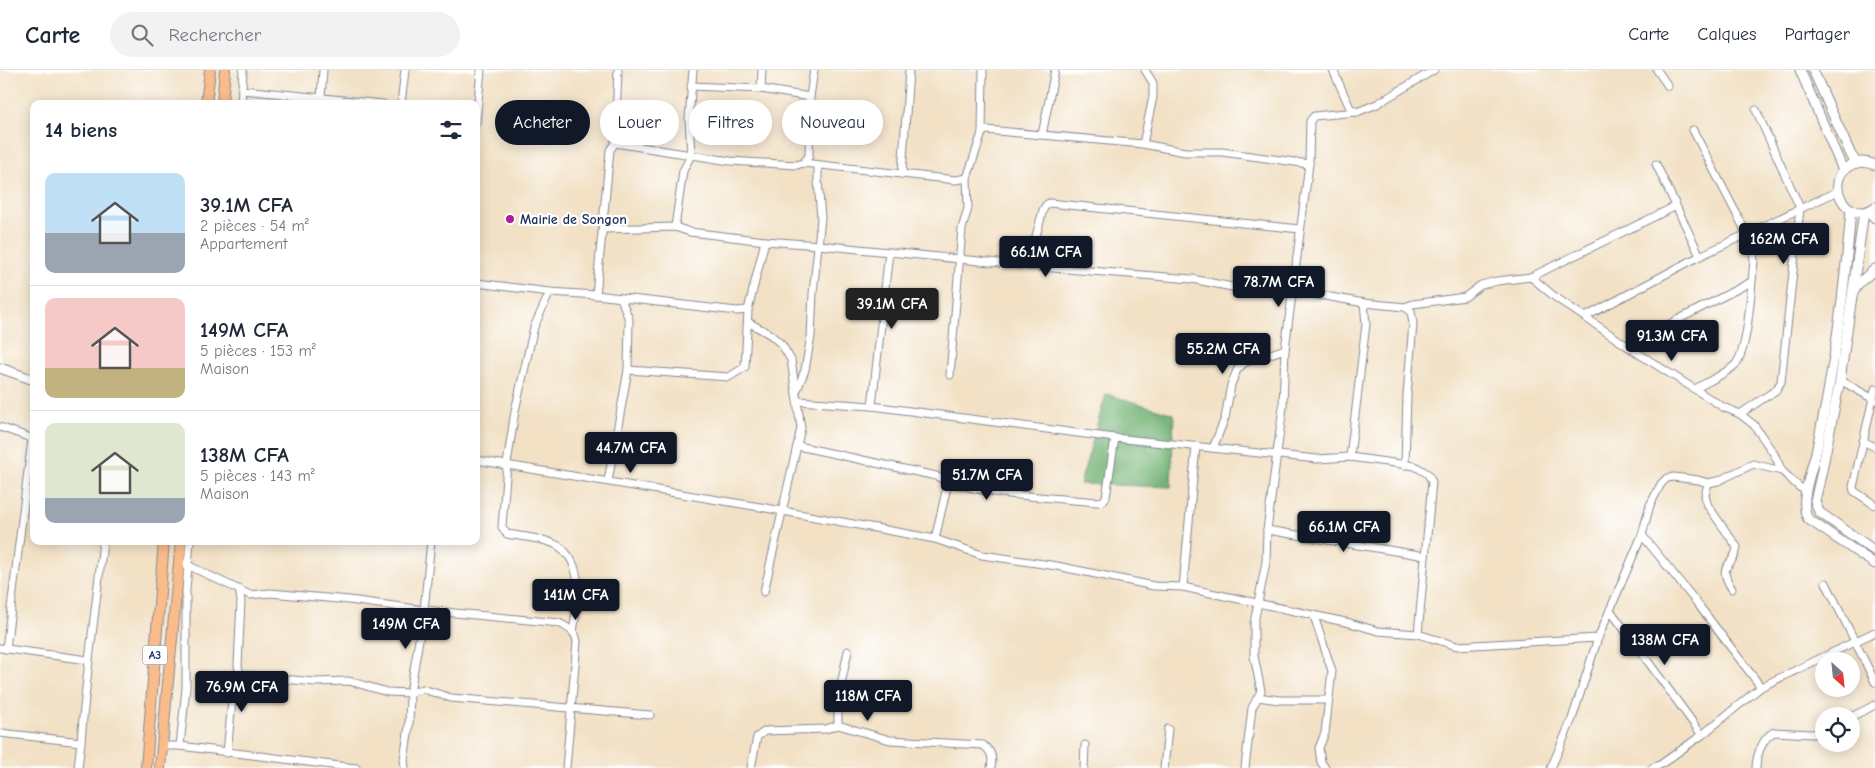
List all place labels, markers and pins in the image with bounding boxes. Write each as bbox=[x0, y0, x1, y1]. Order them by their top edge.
place label: Mairie de Songon bbox=[520, 211, 627, 228]
marker: Mairie de Songon bbox=[504, 213, 516, 225]
pin: 162M CFA bbox=[1732, 222, 1836, 265]
pin: 66.1M CFA bbox=[989, 236, 1103, 278]
pin: 78.7M CFA bbox=[1222, 266, 1336, 308]
pin: 39.1M CFA bbox=[835, 288, 949, 330]
pin: 91.3M CFA bbox=[1615, 320, 1729, 362]
pin: 55.2M CFA bbox=[1166, 332, 1280, 375]
pin: 44.7M CFA bbox=[574, 432, 688, 474]
pin: 51.7M CFA bbox=[930, 458, 1044, 501]
pin: 66.1M CFA bbox=[1287, 510, 1401, 553]
pin: 141M CFA bbox=[524, 578, 628, 621]
pin: 149M CFA bbox=[354, 608, 458, 650]
pin: 138M CFA bbox=[1613, 624, 1717, 666]
pin: 76.9M CFA bbox=[185, 670, 299, 713]
pin: 118M CFA bbox=[816, 680, 920, 722]

